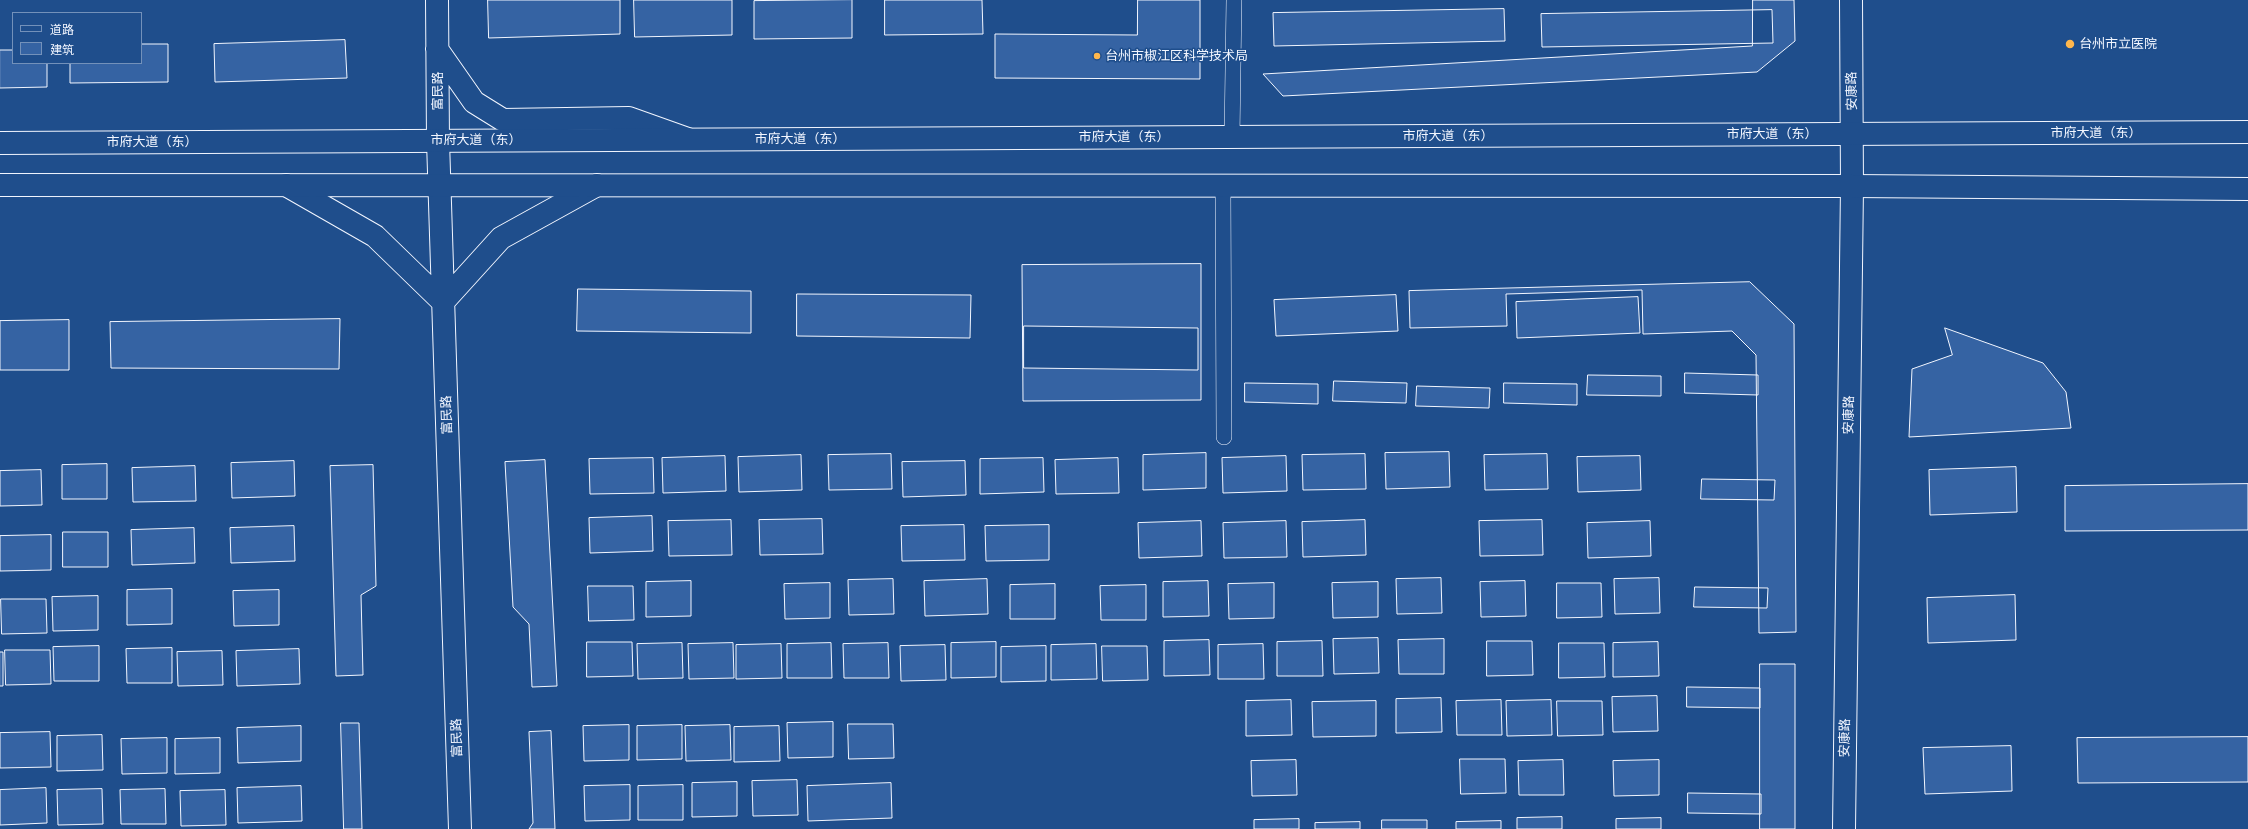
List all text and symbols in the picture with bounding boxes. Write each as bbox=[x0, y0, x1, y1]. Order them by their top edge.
legend bbox=[12, 12, 142, 64]
text: 道路 bbox=[50, 22, 74, 37]
place label: 台州市立医院 bbox=[2079, 36, 2157, 52]
marker: 台州市立医院 bbox=[2064, 38, 2076, 50]
text: 建筑 bbox=[50, 42, 74, 57]
place label: 台州市椒江区科学技术局 bbox=[1105, 48, 1248, 64]
marker: 台州市椒江区科学技术局 bbox=[1092, 51, 1102, 61]
street label: 安康路 bbox=[1844, 71, 1860, 111]
street label: 富民路 bbox=[430, 72, 446, 110]
street label: 市府大道（东） bbox=[2051, 125, 2141, 141]
street label: 市府大道（东） bbox=[1727, 126, 1817, 142]
street label: 市府大道（东） bbox=[1403, 128, 1493, 144]
street label: 市府大道（东） bbox=[1079, 129, 1169, 145]
street label: 市府大道（东） bbox=[755, 131, 845, 147]
street label: 市府大道（东） bbox=[431, 132, 521, 148]
street label: 市府大道（东） bbox=[107, 134, 197, 150]
street label: 富民路 bbox=[439, 395, 455, 435]
street label: 安康路 bbox=[1841, 395, 1857, 435]
street label: 富民路 bbox=[449, 718, 465, 758]
street label: 安康路 bbox=[1837, 718, 1853, 758]

